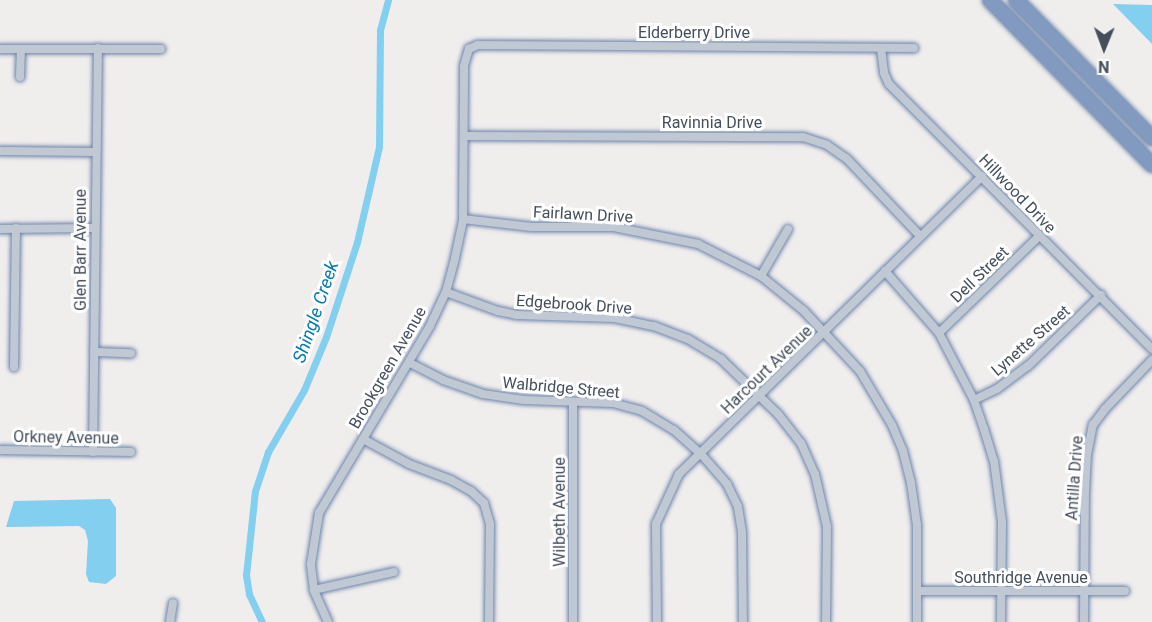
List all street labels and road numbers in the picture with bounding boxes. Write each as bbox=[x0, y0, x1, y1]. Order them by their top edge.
street label: Elderberry Drive bbox=[638, 23, 750, 43]
street label: Ravinnia Drive bbox=[662, 113, 762, 133]
street label: Hillwood Drive bbox=[975, 151, 1059, 237]
street label: Glen Barr Avenue bbox=[71, 189, 91, 311]
street label: Fairlawn Drive bbox=[533, 203, 633, 227]
street label: Dell Street bbox=[947, 243, 1013, 307]
street label: Edgebrook Drive bbox=[515, 291, 633, 319]
street label: Lynette Street bbox=[988, 302, 1074, 380]
street label: Brookgreen Avenue bbox=[345, 304, 431, 432]
street label: Harcourt Avenue bbox=[718, 322, 816, 418]
street label: Walbridge Street bbox=[502, 373, 620, 403]
street label: Orkney Avenue bbox=[13, 427, 119, 449]
street label: Antilla Drive bbox=[1062, 435, 1088, 521]
street label: Wilbeth Avenue bbox=[550, 457, 570, 567]
street label: Southridge Avenue bbox=[954, 568, 1088, 588]

